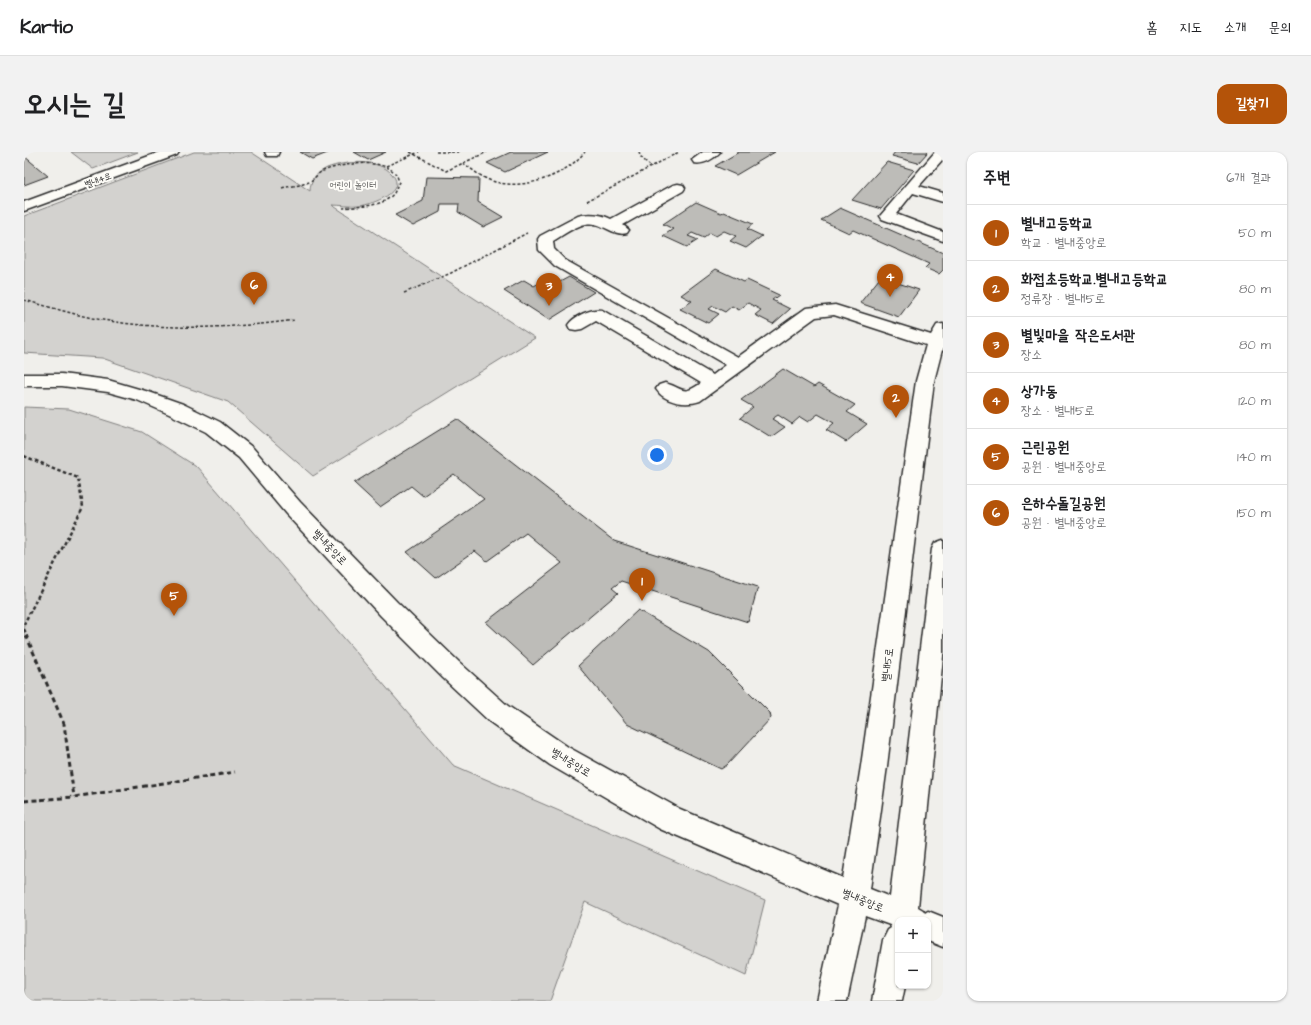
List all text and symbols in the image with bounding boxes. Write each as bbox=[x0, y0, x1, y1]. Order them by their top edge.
text: Kartio bbox=[20, 14, 73, 41]
text: 홈 bbox=[1146, 18, 1157, 38]
text: 지도 bbox=[1179, 18, 1202, 38]
text: 소개 bbox=[1224, 18, 1246, 38]
text: 문의 bbox=[1268, 18, 1291, 38]
button: 길찾기 bbox=[1217, 84, 1287, 124]
text: 오시는 길 bbox=[24, 85, 125, 124]
text: 주변 bbox=[983, 166, 1010, 190]
street label: 별내4로 bbox=[83, 169, 114, 192]
text: 6개 결과 bbox=[1226, 169, 1271, 187]
park label: 어린이 놀이터 bbox=[329, 179, 377, 192]
text: 별내고등학교 bbox=[1021, 213, 1093, 234]
text: 1 bbox=[995, 224, 997, 242]
text: 50 m bbox=[1238, 224, 1271, 242]
text: 학교 · 별내중앙로 bbox=[1021, 234, 1106, 252]
pin: 4 bbox=[877, 264, 903, 297]
text: 화접초등학교.별내고등학교 bbox=[1021, 269, 1168, 290]
pin: 6 bbox=[241, 272, 267, 305]
pin: 3 bbox=[536, 273, 562, 306]
text: 2 bbox=[992, 280, 1000, 298]
text: 80 m bbox=[1239, 280, 1271, 298]
text: 정류장 · 별내5로 bbox=[1021, 290, 1105, 308]
text: 별빛마을 작은도서관 bbox=[1021, 325, 1136, 346]
text: 3 bbox=[993, 336, 999, 354]
text: 80 m bbox=[1239, 336, 1271, 354]
text: 장소 bbox=[1021, 346, 1042, 364]
text: 상가동 bbox=[1021, 381, 1057, 402]
pin: 2 bbox=[883, 385, 909, 418]
text: 4 bbox=[992, 392, 1000, 410]
text: 120 m bbox=[1238, 392, 1271, 410]
text: 장소 · 별내5로 bbox=[1021, 402, 1095, 420]
text: 근린공원 bbox=[1021, 437, 1069, 458]
your location bbox=[647, 445, 667, 465]
text: 5 bbox=[991, 448, 1001, 466]
text: 140 m bbox=[1237, 448, 1271, 466]
text: 공원 · 별내중앙로 bbox=[1021, 458, 1106, 476]
text: 은하수돌길공원 bbox=[1021, 493, 1106, 514]
text: 6 bbox=[992, 504, 1000, 522]
text: 150 m bbox=[1237, 504, 1271, 522]
text: 공원 · 별내중앙로 bbox=[1021, 514, 1106, 532]
street label: 별내중앙로 bbox=[309, 526, 351, 569]
pin: 1 bbox=[629, 568, 655, 601]
pin: 5 bbox=[161, 583, 187, 616]
street label: 별내5로 bbox=[878, 647, 897, 683]
street label: 별내중앙로 bbox=[548, 745, 594, 780]
street label: 별내중앙로 bbox=[839, 885, 886, 916]
map controls bbox=[895, 917, 931, 989]
button: + bbox=[895, 917, 931, 953]
button: − bbox=[895, 953, 931, 989]

